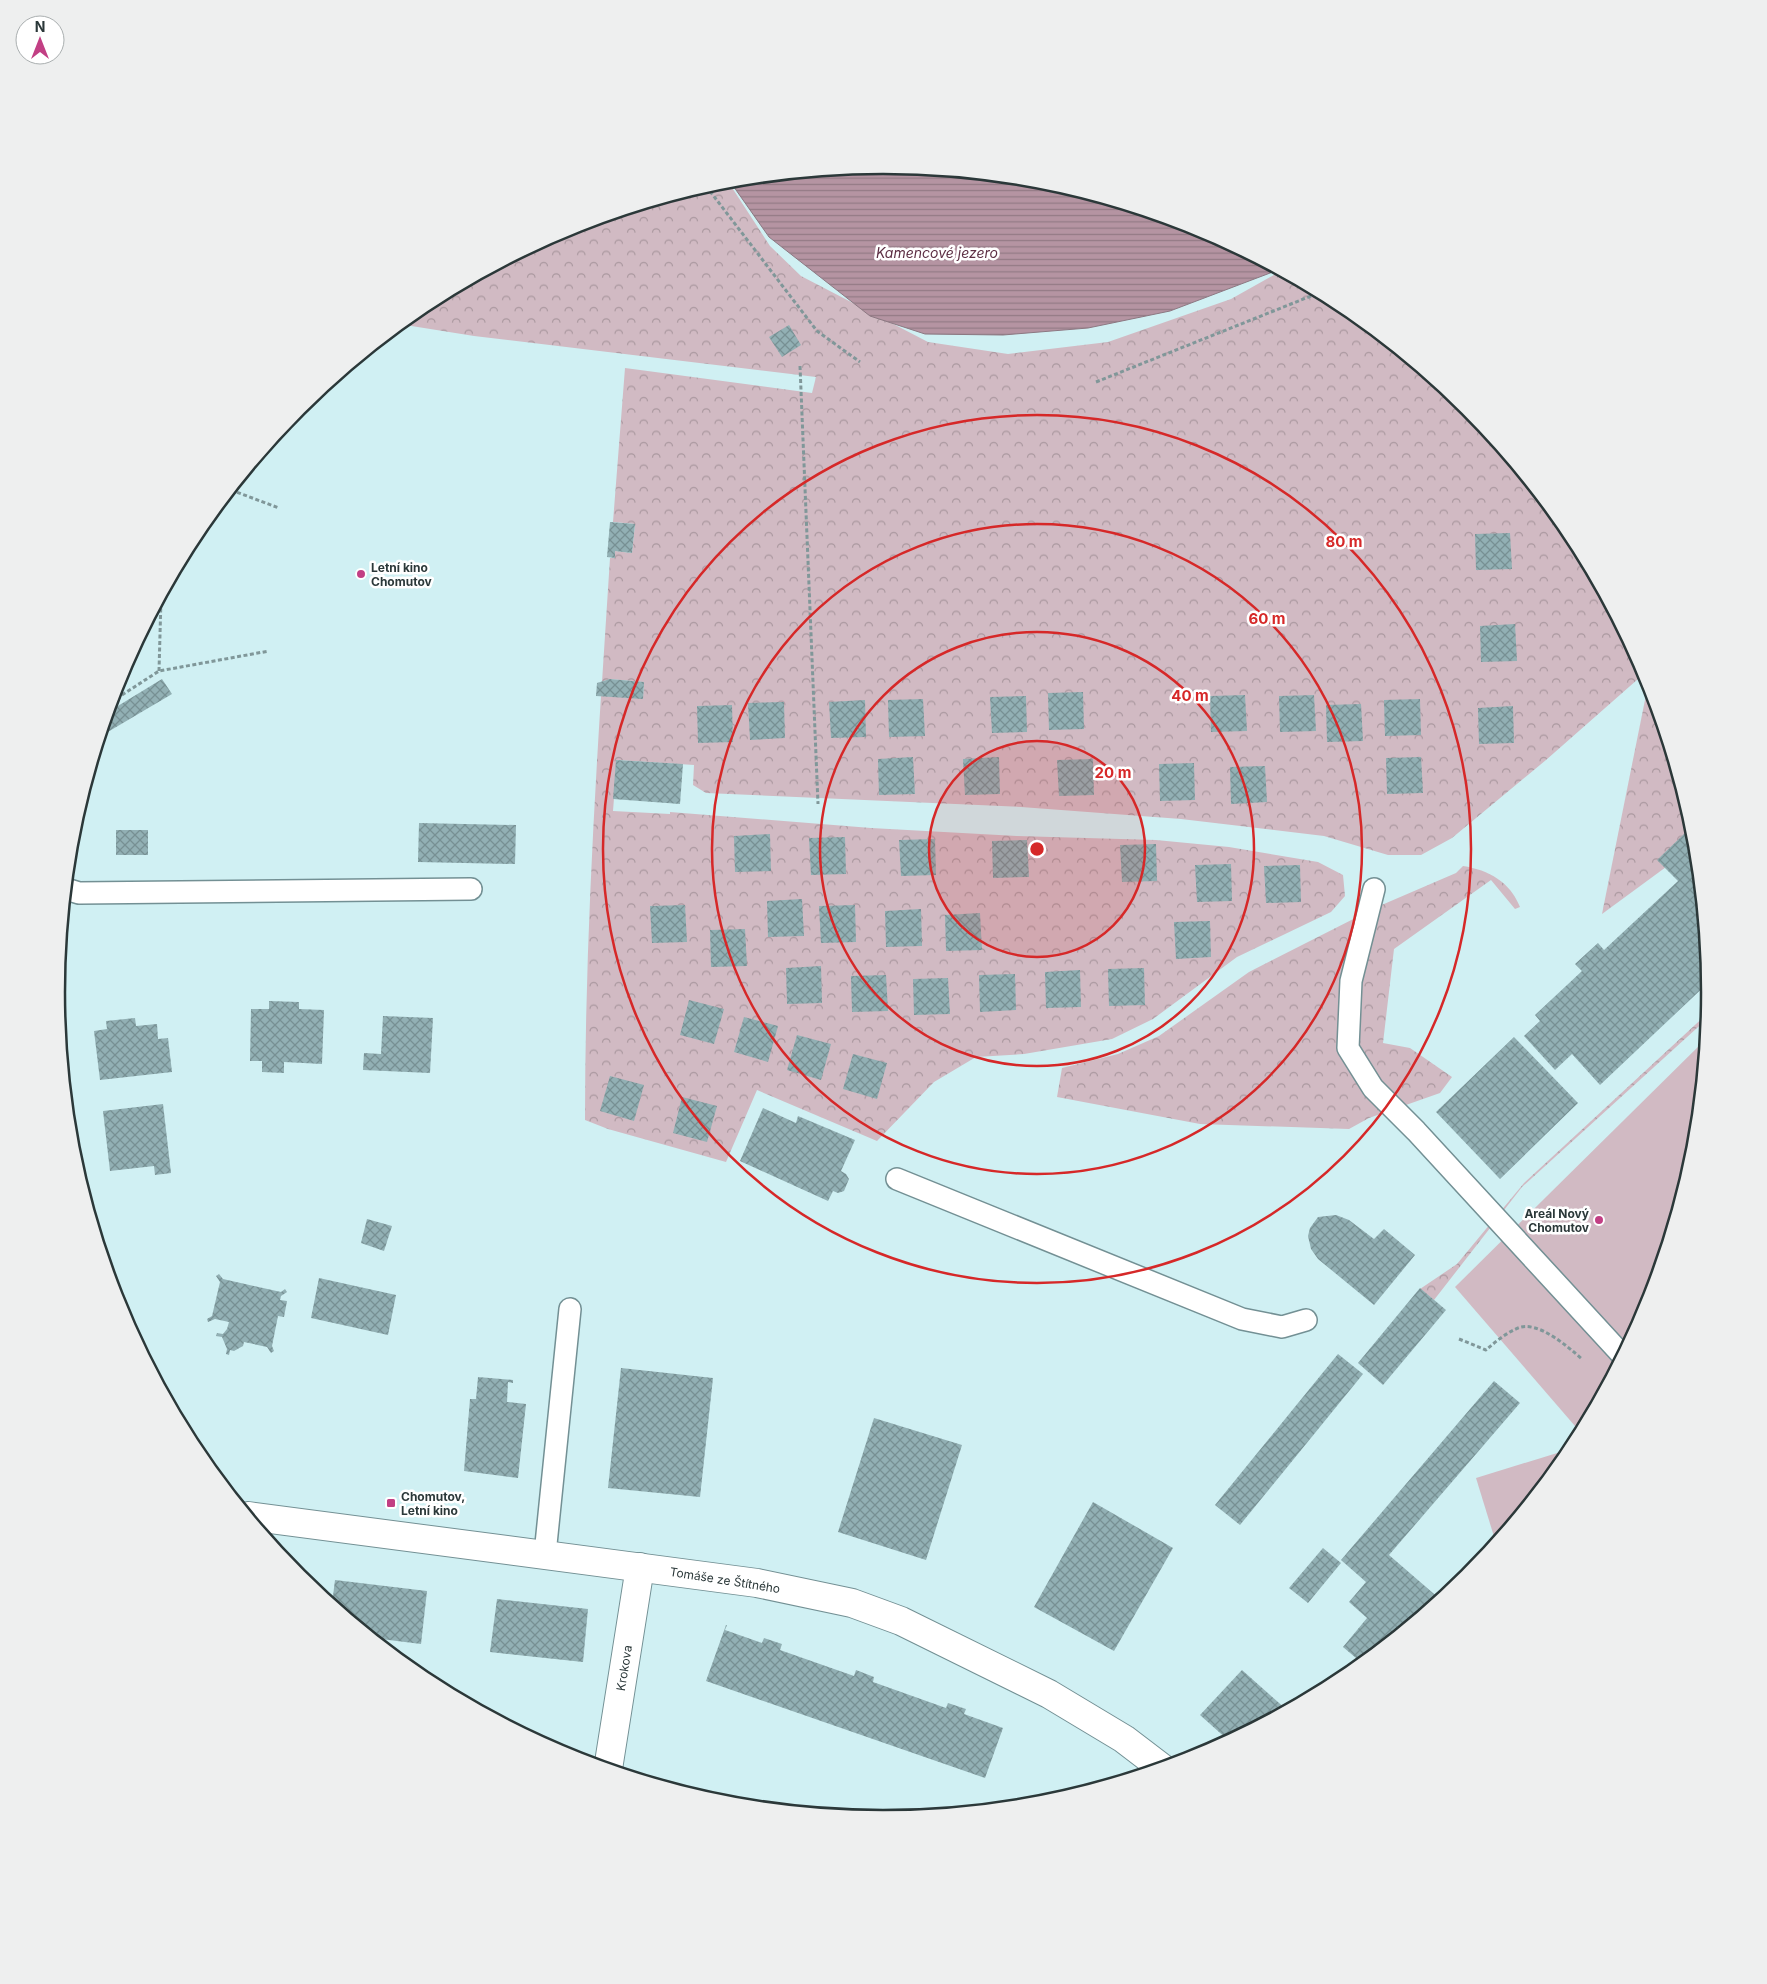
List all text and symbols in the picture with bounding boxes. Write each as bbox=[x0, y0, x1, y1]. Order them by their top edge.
north arrow bbox=[15, 15, 65, 65]
text: N bbox=[35, 18, 45, 35]
water label: Kamencové jezero bbox=[876, 244, 998, 261]
text: 80 m bbox=[1325, 532, 1363, 551]
place label: Letní kino Chomutov bbox=[371, 560, 432, 589]
marker: Letní kino Chomutov bbox=[355, 568, 367, 580]
text: 60 m bbox=[1248, 609, 1286, 628]
text: 40 m bbox=[1171, 686, 1209, 705]
text: 20 m bbox=[1095, 763, 1131, 782]
centre of rings bbox=[1028, 840, 1046, 858]
place label: Areál Nový Chomutov bbox=[1524, 1206, 1590, 1235]
marker: Areál Nový Chomutov bbox=[1593, 1214, 1605, 1226]
place label: Chomutov, Letní kino bbox=[401, 1489, 465, 1518]
marker: Chomutov, Letní kino bbox=[385, 1497, 397, 1509]
street label: Tomáše ze Štítného bbox=[669, 1564, 781, 1596]
street label: Krokova bbox=[613, 1644, 635, 1692]

